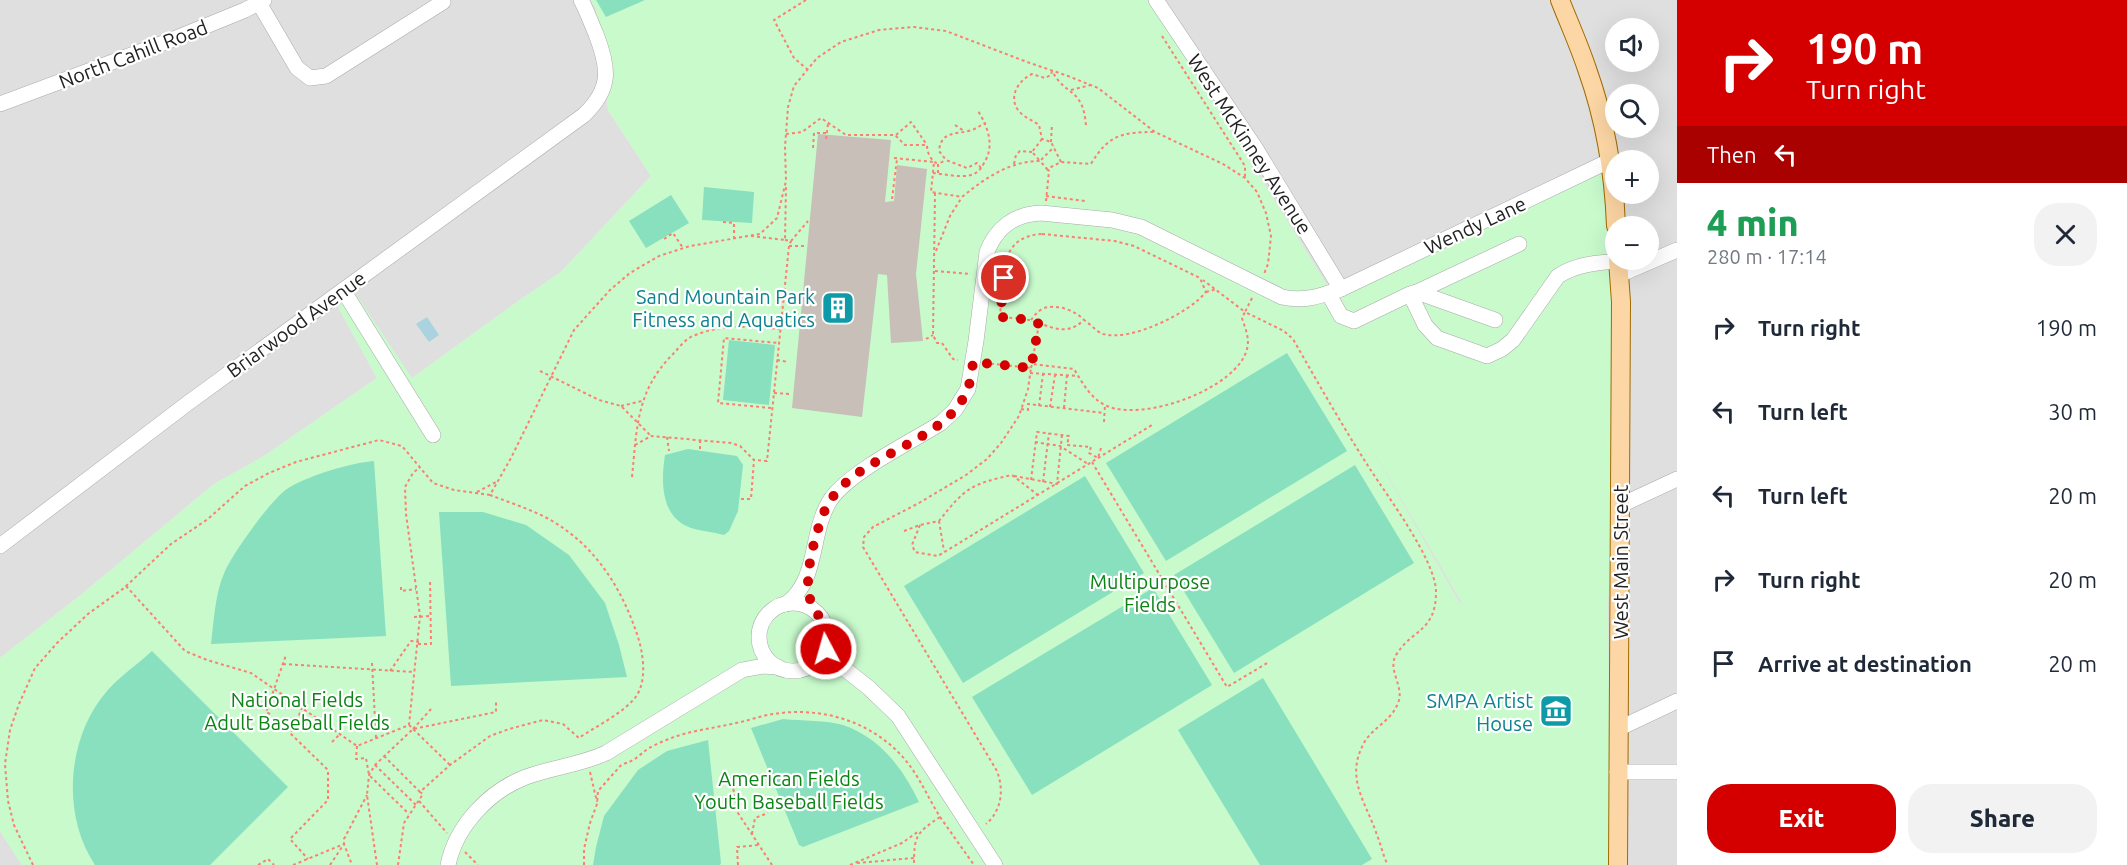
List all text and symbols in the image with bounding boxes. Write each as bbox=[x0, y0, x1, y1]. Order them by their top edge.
street label: North Cahill Road bbox=[55, 15, 211, 93]
map controls bbox=[1605, 18, 1659, 270]
button: sound bbox=[1605, 18, 1659, 72]
icon: right bbox=[1707, 24, 1785, 102]
text: 190 m bbox=[1806, 25, 1923, 72]
street label: West McKinney Avenue bbox=[1183, 50, 1317, 238]
text: Turn right bbox=[1806, 74, 1926, 104]
button: search bbox=[1605, 84, 1659, 138]
icon: left bbox=[1769, 138, 1802, 171]
text: Then bbox=[1707, 142, 1757, 167]
button: + bbox=[1605, 150, 1659, 204]
street label: Wendy Lane bbox=[1421, 191, 1529, 259]
text: 4 min bbox=[1707, 202, 1799, 243]
button: close bbox=[2034, 203, 2097, 266]
button: − bbox=[1605, 216, 1659, 270]
text: 280 m · 17:14 bbox=[1707, 245, 1827, 268]
pin bbox=[978, 252, 1029, 303]
icon: arrive bbox=[987, 261, 1020, 294]
street label: Briarwood Avenue bbox=[222, 266, 370, 382]
place label: Sand Mountain Park Fitness and Aquatics bbox=[632, 285, 815, 331]
building icon: Sand Mountain Park Fitness and Aquatics bbox=[820, 290, 856, 326]
icon: right bbox=[1707, 311, 1740, 344]
text: Turn right bbox=[1758, 315, 1860, 340]
text: 190 m bbox=[2036, 315, 2097, 340]
icon: left bbox=[1707, 395, 1740, 428]
text: Turn left bbox=[1758, 399, 1848, 424]
text: 30 m bbox=[2048, 399, 2097, 424]
icon: left bbox=[1707, 479, 1740, 512]
text: Turn left bbox=[1758, 483, 1848, 508]
text: 20 m bbox=[2048, 483, 2097, 508]
street label: West Main Street bbox=[1609, 485, 1632, 639]
icon: right bbox=[1707, 563, 1740, 596]
text: Turn right bbox=[1758, 567, 1860, 592]
text: 20 m bbox=[2048, 567, 2097, 592]
park label: Multipurpose Fields bbox=[1090, 570, 1210, 616]
position arrow bbox=[794, 617, 858, 681]
icon: arrive bbox=[1707, 647, 1740, 680]
text: Arrive at destination bbox=[1758, 651, 1972, 676]
text: 20 m bbox=[2048, 651, 2097, 676]
park label: National Fields Adult Baseball Fields bbox=[204, 688, 390, 734]
place label: SMPA Artist House bbox=[1427, 689, 1533, 735]
museum icon: SMPA Artist House bbox=[1538, 693, 1574, 729]
park label: American Fields Youth Baseball Fields bbox=[694, 767, 884, 813]
button: Exit bbox=[1707, 784, 1896, 853]
button: Share bbox=[1908, 784, 2097, 853]

